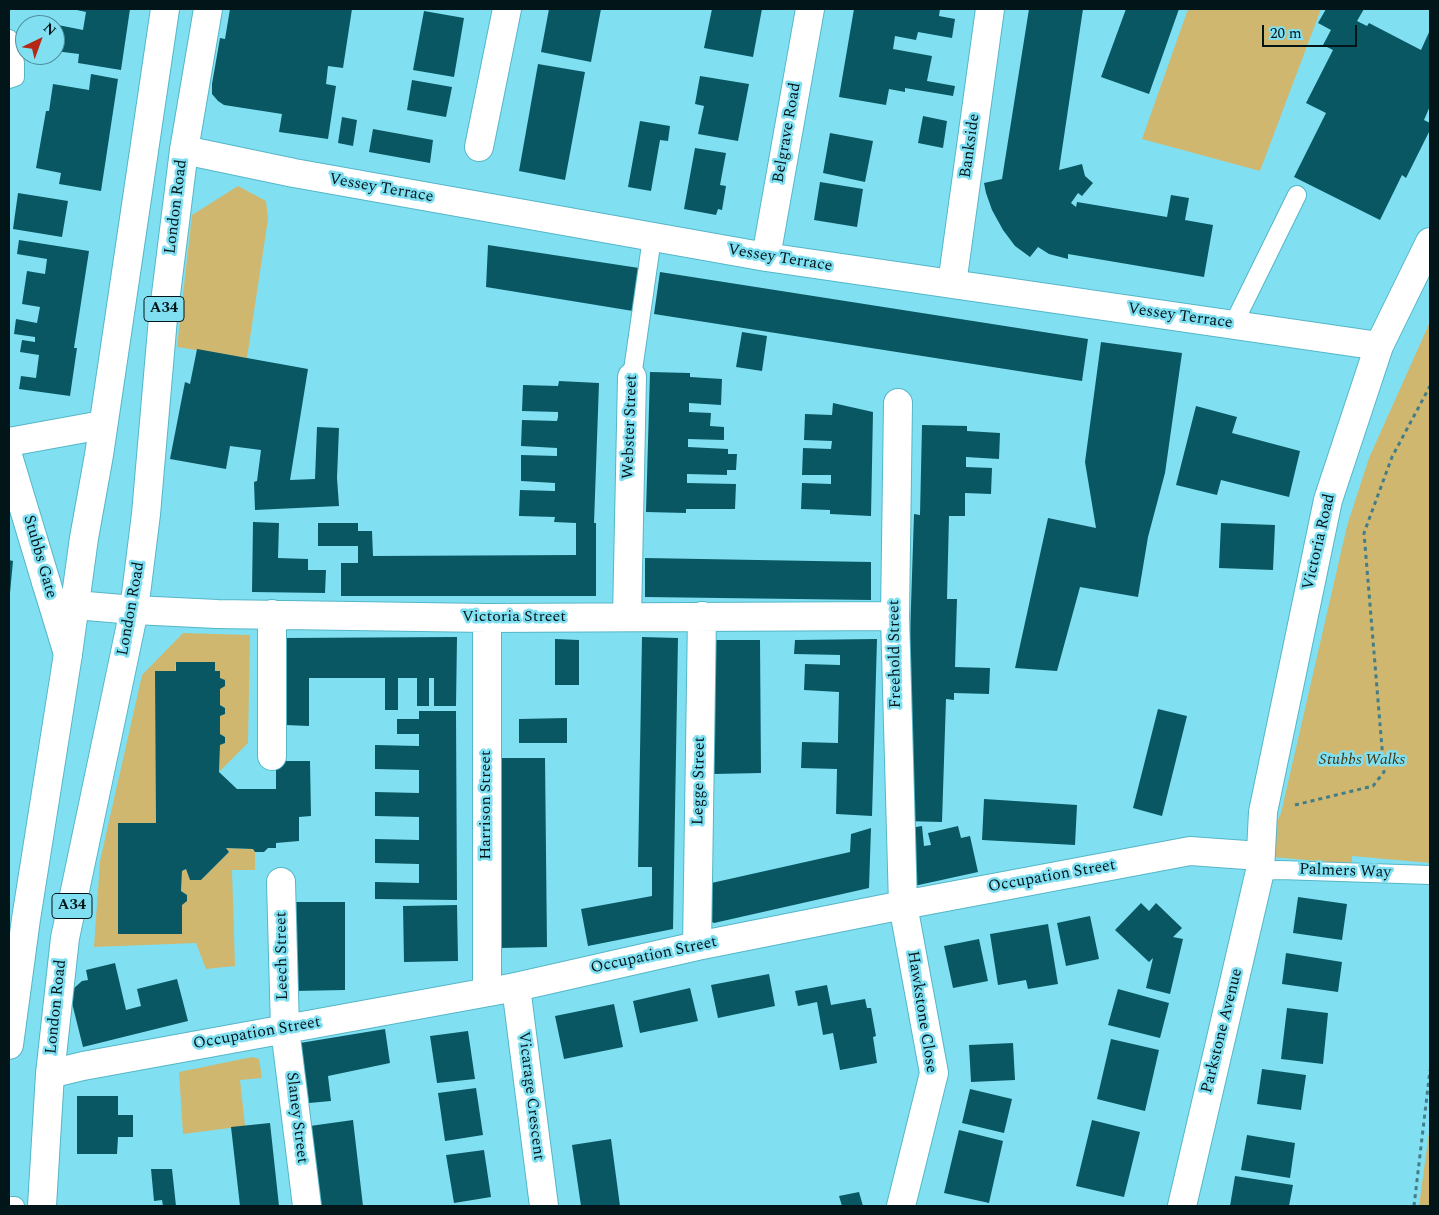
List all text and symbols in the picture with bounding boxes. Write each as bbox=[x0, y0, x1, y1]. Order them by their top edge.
north arrow bbox=[15, 15, 65, 65]
scale bar bbox=[1264, 15, 1359, 47]
text: N bbox=[38, 18, 61, 41]
text: 20 m bbox=[1270, 22, 1302, 45]
street label: Belgrave Road bbox=[770, 81, 806, 185]
street label: Bankside bbox=[957, 113, 985, 179]
street label: London Road bbox=[162, 159, 192, 255]
street label: Vessey Terrace bbox=[327, 170, 435, 208]
street label: Vessey Terrace bbox=[726, 241, 834, 277]
road number: A34 bbox=[144, 296, 184, 322]
street label: Vessey Terrace bbox=[1126, 300, 1234, 334]
street label: Webster Street bbox=[620, 374, 642, 480]
street label: Victoria Road bbox=[1300, 492, 1340, 592]
street label: Stubbs Gate bbox=[18, 513, 60, 601]
street label: London Road bbox=[114, 561, 150, 657]
street label: Freehold Street bbox=[885, 599, 907, 709]
street label: Victoria Street bbox=[462, 608, 566, 628]
street label: Legge Street bbox=[690, 737, 710, 825]
street label: Harrison Street bbox=[477, 750, 497, 860]
park label: Stubbs Walks bbox=[1319, 751, 1405, 771]
street label: Occupation Street bbox=[987, 856, 1117, 898]
street label: Palmers Way bbox=[1299, 861, 1391, 883]
road number: A34 bbox=[52, 894, 92, 918]
street label: Leech Street bbox=[273, 912, 293, 1000]
street label: Occupation Street bbox=[589, 933, 719, 979]
street label: Hawkstone Close bbox=[902, 950, 940, 1074]
street label: London Road bbox=[42, 959, 72, 1055]
street label: Parkstone Avenue bbox=[1198, 967, 1248, 1095]
street label: Occupation Street bbox=[192, 1013, 322, 1055]
street label: Vicarage Crescent bbox=[513, 1030, 547, 1162]
street label: Slaney Street bbox=[281, 1071, 311, 1165]

